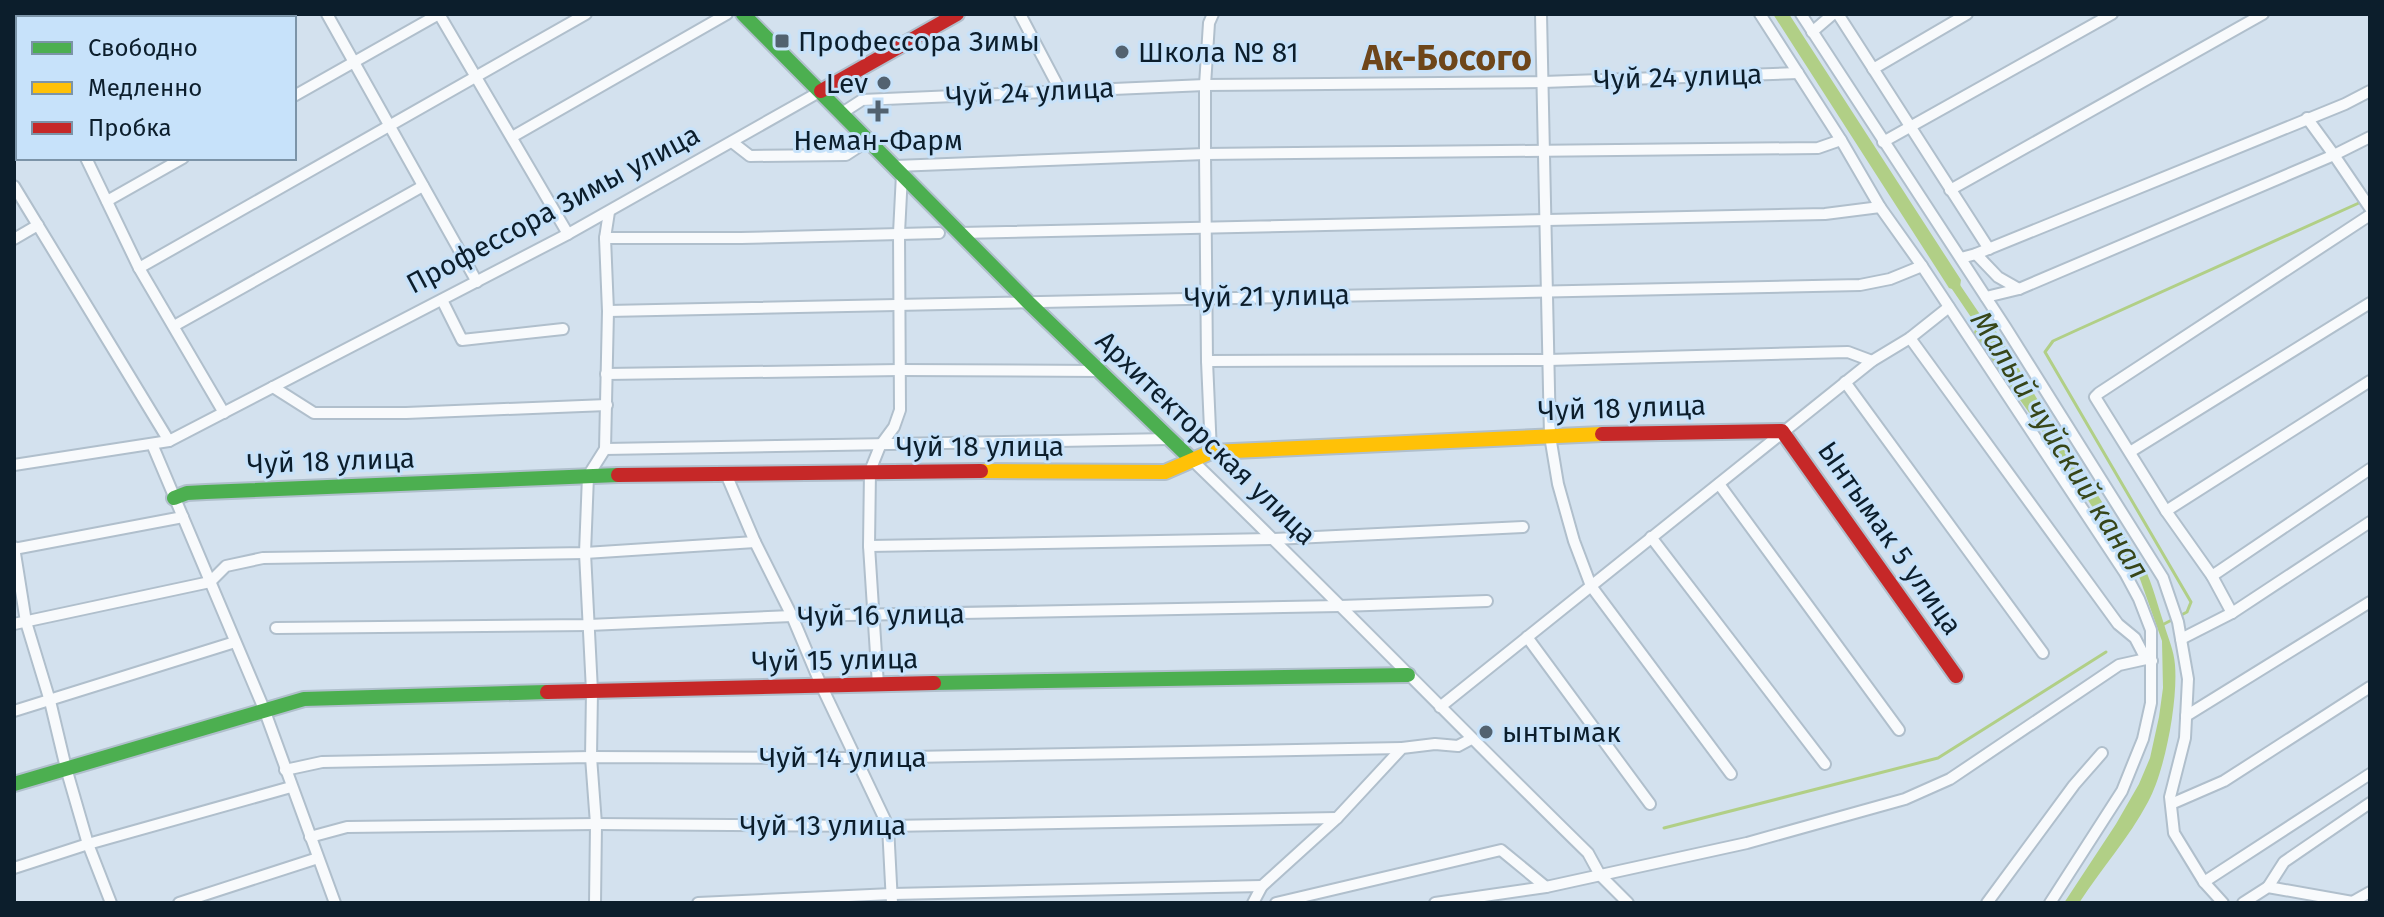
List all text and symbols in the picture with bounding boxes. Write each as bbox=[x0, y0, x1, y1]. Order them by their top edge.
legend bbox=[16, 16, 296, 160]
place label: Профессора Зимы bbox=[798, 25, 1040, 58]
marker: Профессора Зимы bbox=[773, 32, 791, 50]
text: Свободно bbox=[88, 34, 198, 62]
place label: Школа № 81 bbox=[1138, 36, 1299, 69]
district label: Ак-Босого bbox=[1361, 36, 1532, 80]
marker: Школа № 81 bbox=[1113, 43, 1131, 61]
street label: Чуй 24 улица bbox=[1593, 58, 1763, 96]
place label: Lev bbox=[826, 67, 868, 100]
street label: Чуй 24 улица bbox=[945, 71, 1115, 113]
text: Медленно bbox=[88, 74, 202, 102]
marker: Lev bbox=[875, 74, 893, 92]
marker: Неман-Фарм bbox=[869, 102, 887, 120]
text: Пробка bbox=[88, 114, 172, 142]
street label: Профессора Зимы улица bbox=[401, 118, 705, 300]
place label: Неман-Фарм bbox=[793, 124, 963, 157]
street label: Чуй 21 улица bbox=[1184, 278, 1350, 314]
water label: Малый чуйский канал bbox=[1963, 304, 2157, 586]
street label: Архитекторская улица bbox=[1089, 324, 1323, 552]
street label: Чуй 18 улица bbox=[1537, 389, 1707, 427]
street label: Чуй 18 улица bbox=[896, 430, 1064, 463]
street label: Ынтымак 5 улица bbox=[1811, 435, 1969, 641]
street label: Чуй 18 улица bbox=[246, 442, 416, 480]
street label: Чуй 16 улица bbox=[797, 597, 965, 633]
street label: Чуй 15 улица bbox=[751, 642, 919, 678]
place label: ынтымак bbox=[1502, 716, 1621, 749]
marker: ынтымак bbox=[1477, 723, 1495, 741]
street label: Чуй 14 улица bbox=[759, 741, 927, 774]
street label: Чуй 13 улица bbox=[740, 809, 906, 842]

